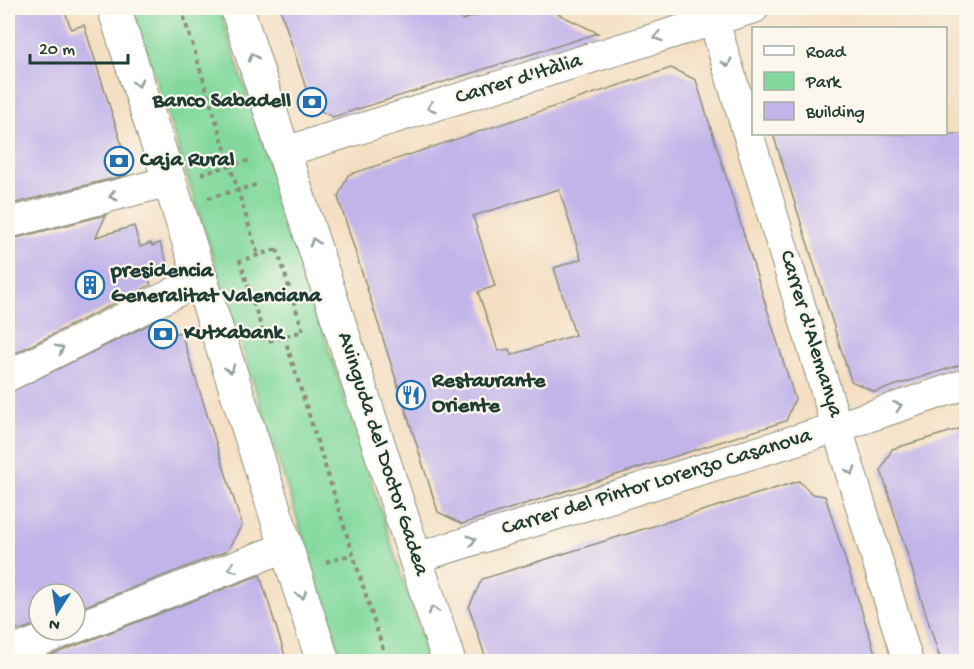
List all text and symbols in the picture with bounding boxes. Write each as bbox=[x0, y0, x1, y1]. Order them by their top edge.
scale bar bbox=[30, 27, 128, 65]
legend bbox=[752, 27, 947, 135]
one-way arrow bbox=[653, 30, 663, 42]
text: 20 m bbox=[39, 40, 75, 61]
text: Road bbox=[806, 43, 847, 64]
street label: Carrer d'Itàlia bbox=[453, 48, 586, 112]
one-way arrow bbox=[248, 52, 261, 63]
one-way arrow bbox=[720, 58, 732, 68]
text: Park bbox=[805, 73, 842, 94]
one-way arrow bbox=[131, 77, 143, 88]
bank icon: Banco Sabadell bbox=[296, 86, 328, 118]
place label: Banco Sabadell bbox=[152, 89, 291, 115]
one-way arrow bbox=[426, 100, 437, 112]
text: Building bbox=[805, 103, 865, 124]
bank icon: Caja Rural bbox=[103, 145, 135, 177]
place label: Caja Rural bbox=[139, 148, 235, 174]
one-way arrow bbox=[108, 188, 118, 201]
one-way arrow bbox=[308, 237, 321, 248]
street label: Carrer d'Alemanya bbox=[772, 247, 848, 421]
place label: presidencia Generalitat Valenciana bbox=[110, 259, 323, 310]
building icon: presidencia Generalitat Valenciana bbox=[74, 269, 106, 301]
bank icon: Kutxabank bbox=[147, 318, 179, 350]
place label: Kutxabank bbox=[183, 321, 285, 347]
street label: Avinguda del Doctor Gadea bbox=[330, 329, 434, 580]
one-way arrow bbox=[53, 345, 64, 357]
one-way arrow bbox=[223, 363, 235, 374]
place label: Restaurante Oriente bbox=[431, 369, 546, 420]
restaurant icon: Restaurante Oriente bbox=[395, 379, 427, 411]
one-way arrow bbox=[892, 401, 903, 414]
street label: Carrer del Pintor Lorenzo Casanova bbox=[499, 423, 816, 543]
one-way arrow bbox=[844, 465, 856, 476]
one-way arrow bbox=[466, 535, 477, 547]
one-way arrow bbox=[227, 561, 238, 573]
north arrow bbox=[27, 582, 87, 642]
one-way arrow bbox=[294, 589, 307, 600]
one-way arrow bbox=[427, 605, 440, 616]
text: N bbox=[47, 613, 62, 634]

